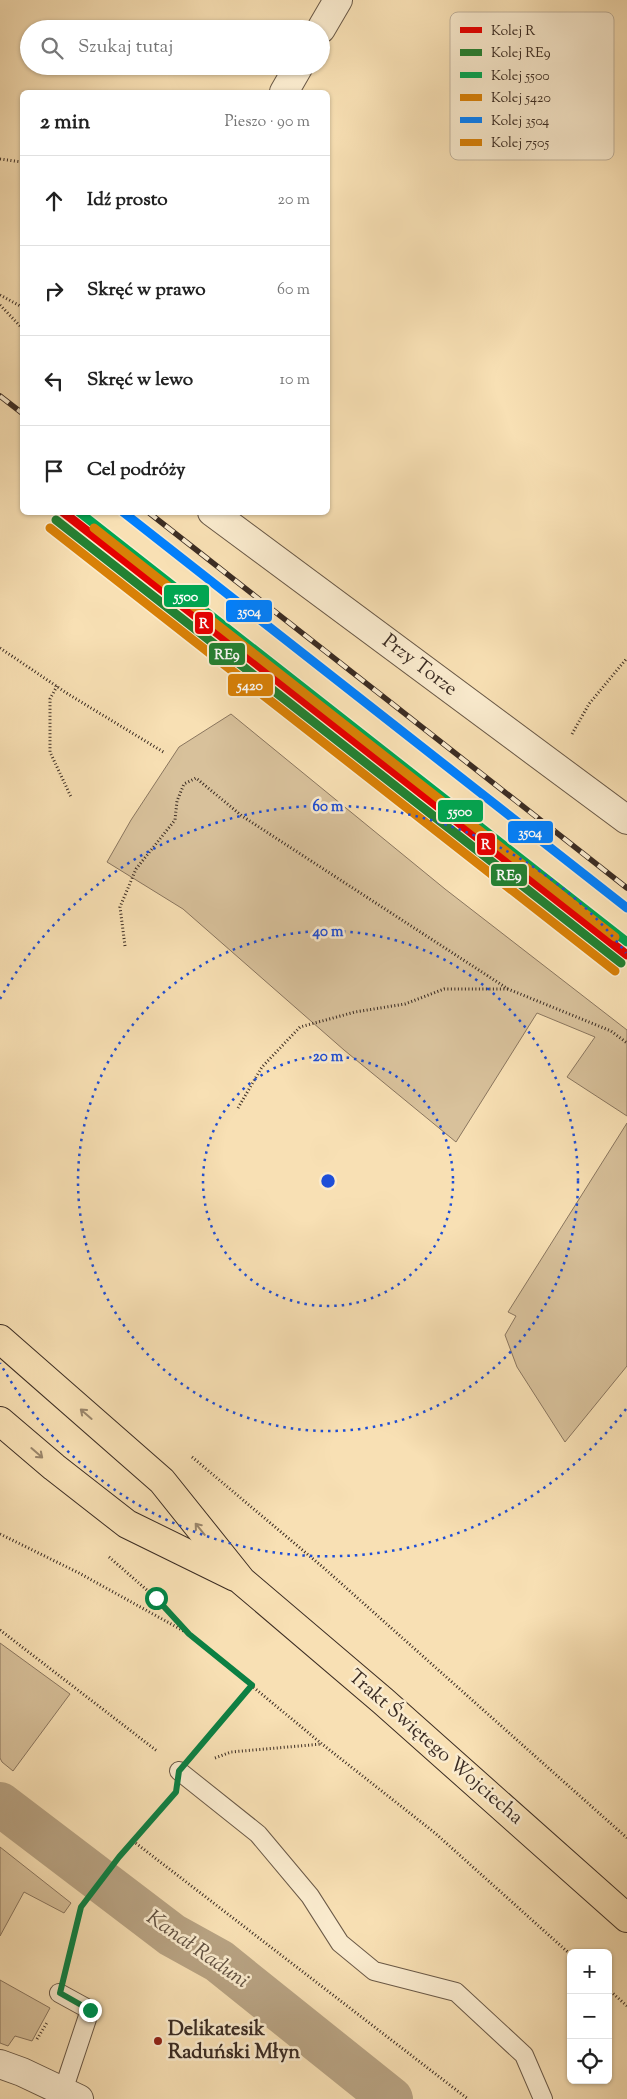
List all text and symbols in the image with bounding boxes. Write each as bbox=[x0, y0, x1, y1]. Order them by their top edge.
legend bbox=[450, 12, 614, 160]
search box bbox=[20, 20, 330, 75]
text: Kolej R bbox=[491, 22, 535, 42]
icon: search bbox=[38, 34, 66, 62]
text: Szukaj tutaj bbox=[78, 34, 173, 61]
text: Kolej RE9 bbox=[491, 44, 551, 64]
text: Kolej 5500 bbox=[491, 67, 550, 87]
text: Kolej 5420 bbox=[491, 89, 551, 109]
text: 2 min bbox=[40, 108, 90, 138]
text: Pieszo · 90 m bbox=[224, 111, 310, 134]
text: Kolej 3504 bbox=[491, 112, 549, 132]
text: Kolej 7505 bbox=[491, 134, 549, 154]
icon: ahead bbox=[40, 187, 68, 215]
text: Idź prosto bbox=[87, 187, 168, 214]
text: 20 m bbox=[277, 189, 310, 212]
icon: right bbox=[40, 277, 68, 305]
text: Skręć w prawo bbox=[87, 277, 206, 304]
text: 60 m bbox=[277, 279, 310, 302]
icon: left bbox=[40, 367, 68, 395]
text: Skręć w lewo bbox=[87, 367, 193, 394]
text: 10 m bbox=[280, 369, 310, 392]
icon: arrive bbox=[40, 457, 68, 485]
text: Cel podróży bbox=[87, 457, 186, 484]
line badge: 5500 bbox=[163, 584, 210, 608]
text: 5500 bbox=[173, 588, 199, 608]
line badge: 3504 bbox=[225, 599, 273, 623]
text: 3504 bbox=[237, 603, 261, 623]
line badge: R bbox=[194, 611, 214, 635]
text: R bbox=[199, 615, 210, 635]
street label: Przy Torze bbox=[375, 628, 463, 704]
line badge: RE9 bbox=[208, 642, 246, 666]
text: RE9 bbox=[214, 646, 240, 666]
line badge: 5420 bbox=[227, 673, 274, 697]
text: 5420 bbox=[236, 677, 263, 697]
text: 60 m bbox=[313, 797, 344, 818]
line badge: 5500 bbox=[437, 799, 484, 823]
text: 5500 bbox=[447, 803, 473, 823]
line badge: 3504 bbox=[507, 820, 554, 844]
text: 3504 bbox=[518, 824, 542, 844]
line badge: R bbox=[476, 832, 496, 856]
text: R bbox=[481, 836, 492, 856]
line badge: RE9 bbox=[490, 863, 528, 887]
text: RE9 bbox=[496, 867, 522, 887]
text: 40 m bbox=[312, 922, 344, 943]
text: 20 m bbox=[313, 1047, 344, 1068]
centre of rings bbox=[319, 1172, 337, 1190]
one-way arrow bbox=[79, 1409, 92, 1420]
one-way arrow bbox=[30, 1447, 43, 1458]
one-way arrow bbox=[195, 1523, 206, 1536]
route start bbox=[145, 1587, 168, 1610]
street label: Trakt Świętego Wojciecha bbox=[341, 1663, 530, 1832]
water label: Kanał Raduni bbox=[140, 1904, 254, 1996]
map controls bbox=[567, 1949, 612, 2084]
button: + bbox=[567, 1949, 612, 1994]
button: − bbox=[567, 1994, 612, 2039]
route end bbox=[79, 1999, 102, 2022]
place label: Delikatesik Raduński Młyn bbox=[168, 2016, 300, 2068]
marker: Delikatesik Raduński Młyn bbox=[152, 2035, 164, 2047]
button: locate bbox=[567, 2039, 612, 2084]

